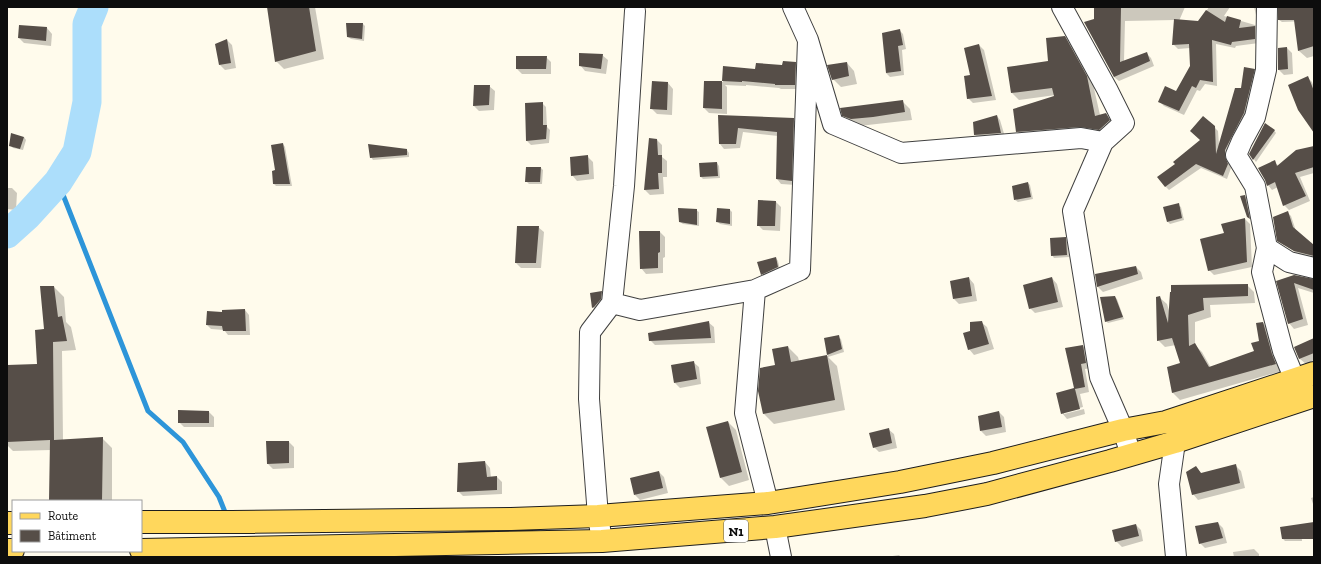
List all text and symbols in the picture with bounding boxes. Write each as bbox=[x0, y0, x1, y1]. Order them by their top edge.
legend bbox=[12, 500, 142, 552]
text: Route bbox=[48, 509, 79, 523]
road number: N1 bbox=[724, 520, 748, 542]
text: Bâtiment bbox=[48, 529, 97, 543]

